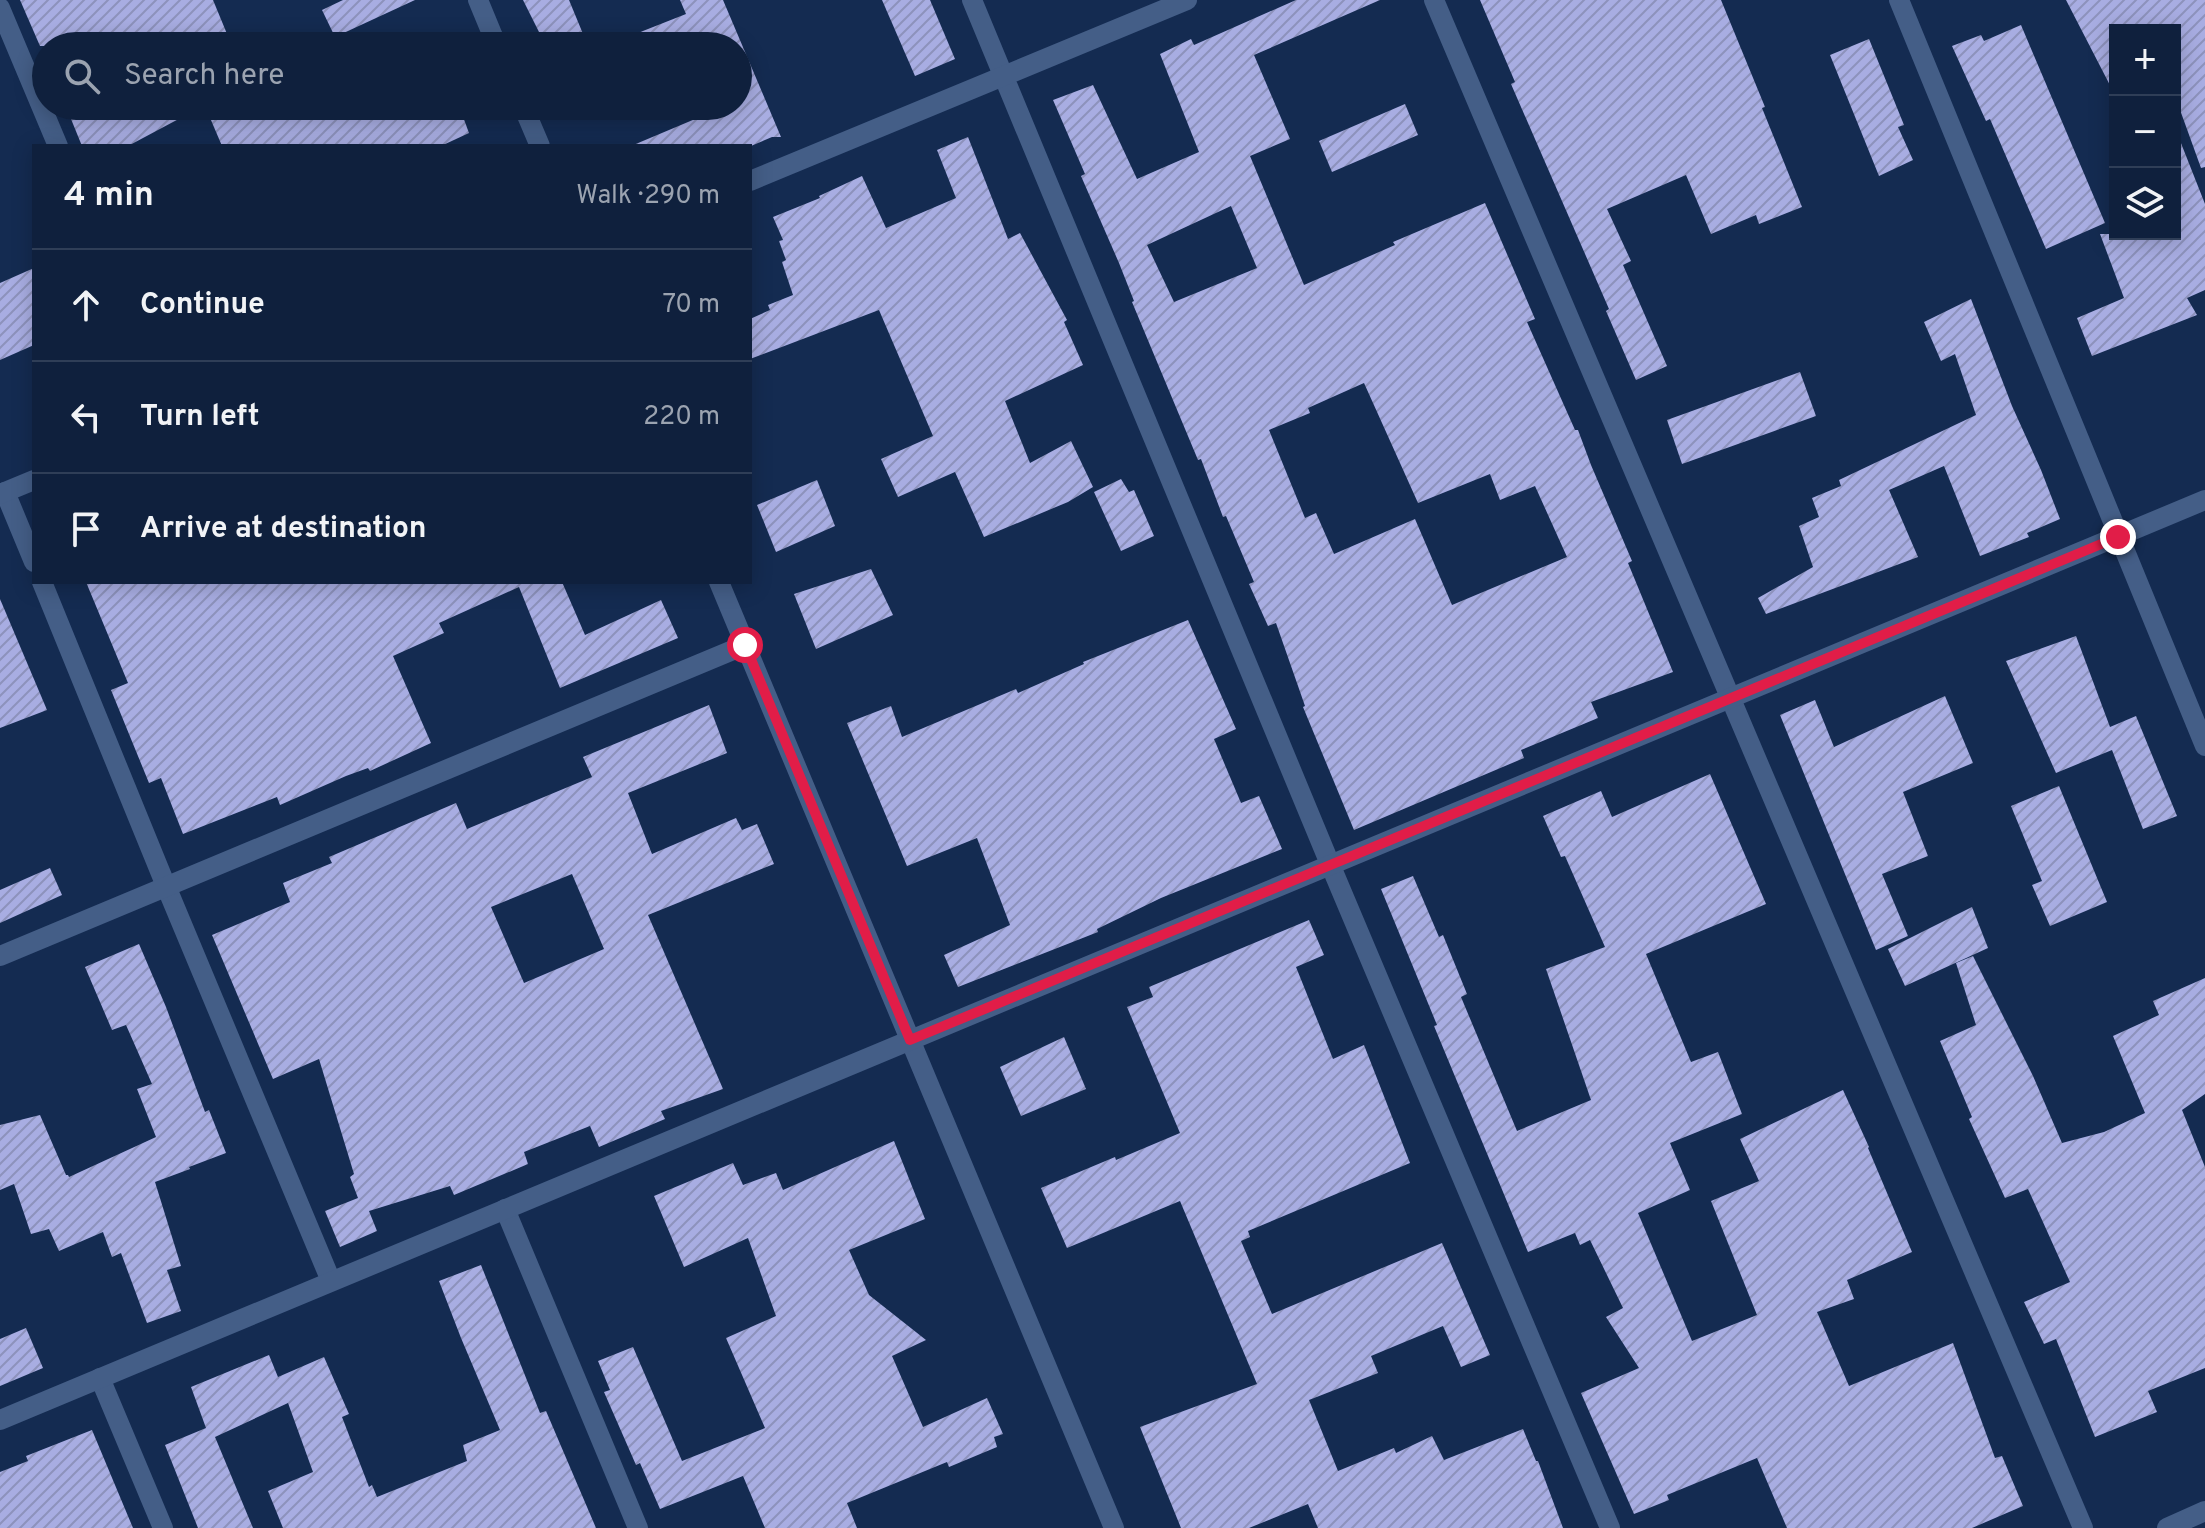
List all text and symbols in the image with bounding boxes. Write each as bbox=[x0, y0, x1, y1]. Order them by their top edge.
map controls bbox=[2109, 24, 2181, 240]
button: + bbox=[2109, 24, 2181, 96]
search box bbox=[32, 32, 752, 120]
icon: search bbox=[60, 54, 104, 98]
text: Search here bbox=[124, 58, 284, 95]
button: − bbox=[2109, 96, 2181, 168]
button: layers bbox=[2109, 168, 2181, 240]
text: 4 min bbox=[64, 175, 154, 218]
text: Walk · 290 m bbox=[576, 180, 720, 213]
icon: ahead bbox=[64, 283, 108, 327]
text: Continue bbox=[140, 287, 265, 324]
text: 70 m bbox=[662, 289, 720, 322]
icon: left bbox=[64, 395, 108, 439]
text: Turn left bbox=[140, 399, 260, 436]
text: 220 m bbox=[643, 401, 720, 434]
icon: arrive bbox=[64, 507, 108, 551]
text: Arrive at destination bbox=[140, 511, 426, 548]
route end bbox=[2100, 519, 2136, 555]
route start bbox=[727, 627, 763, 663]

